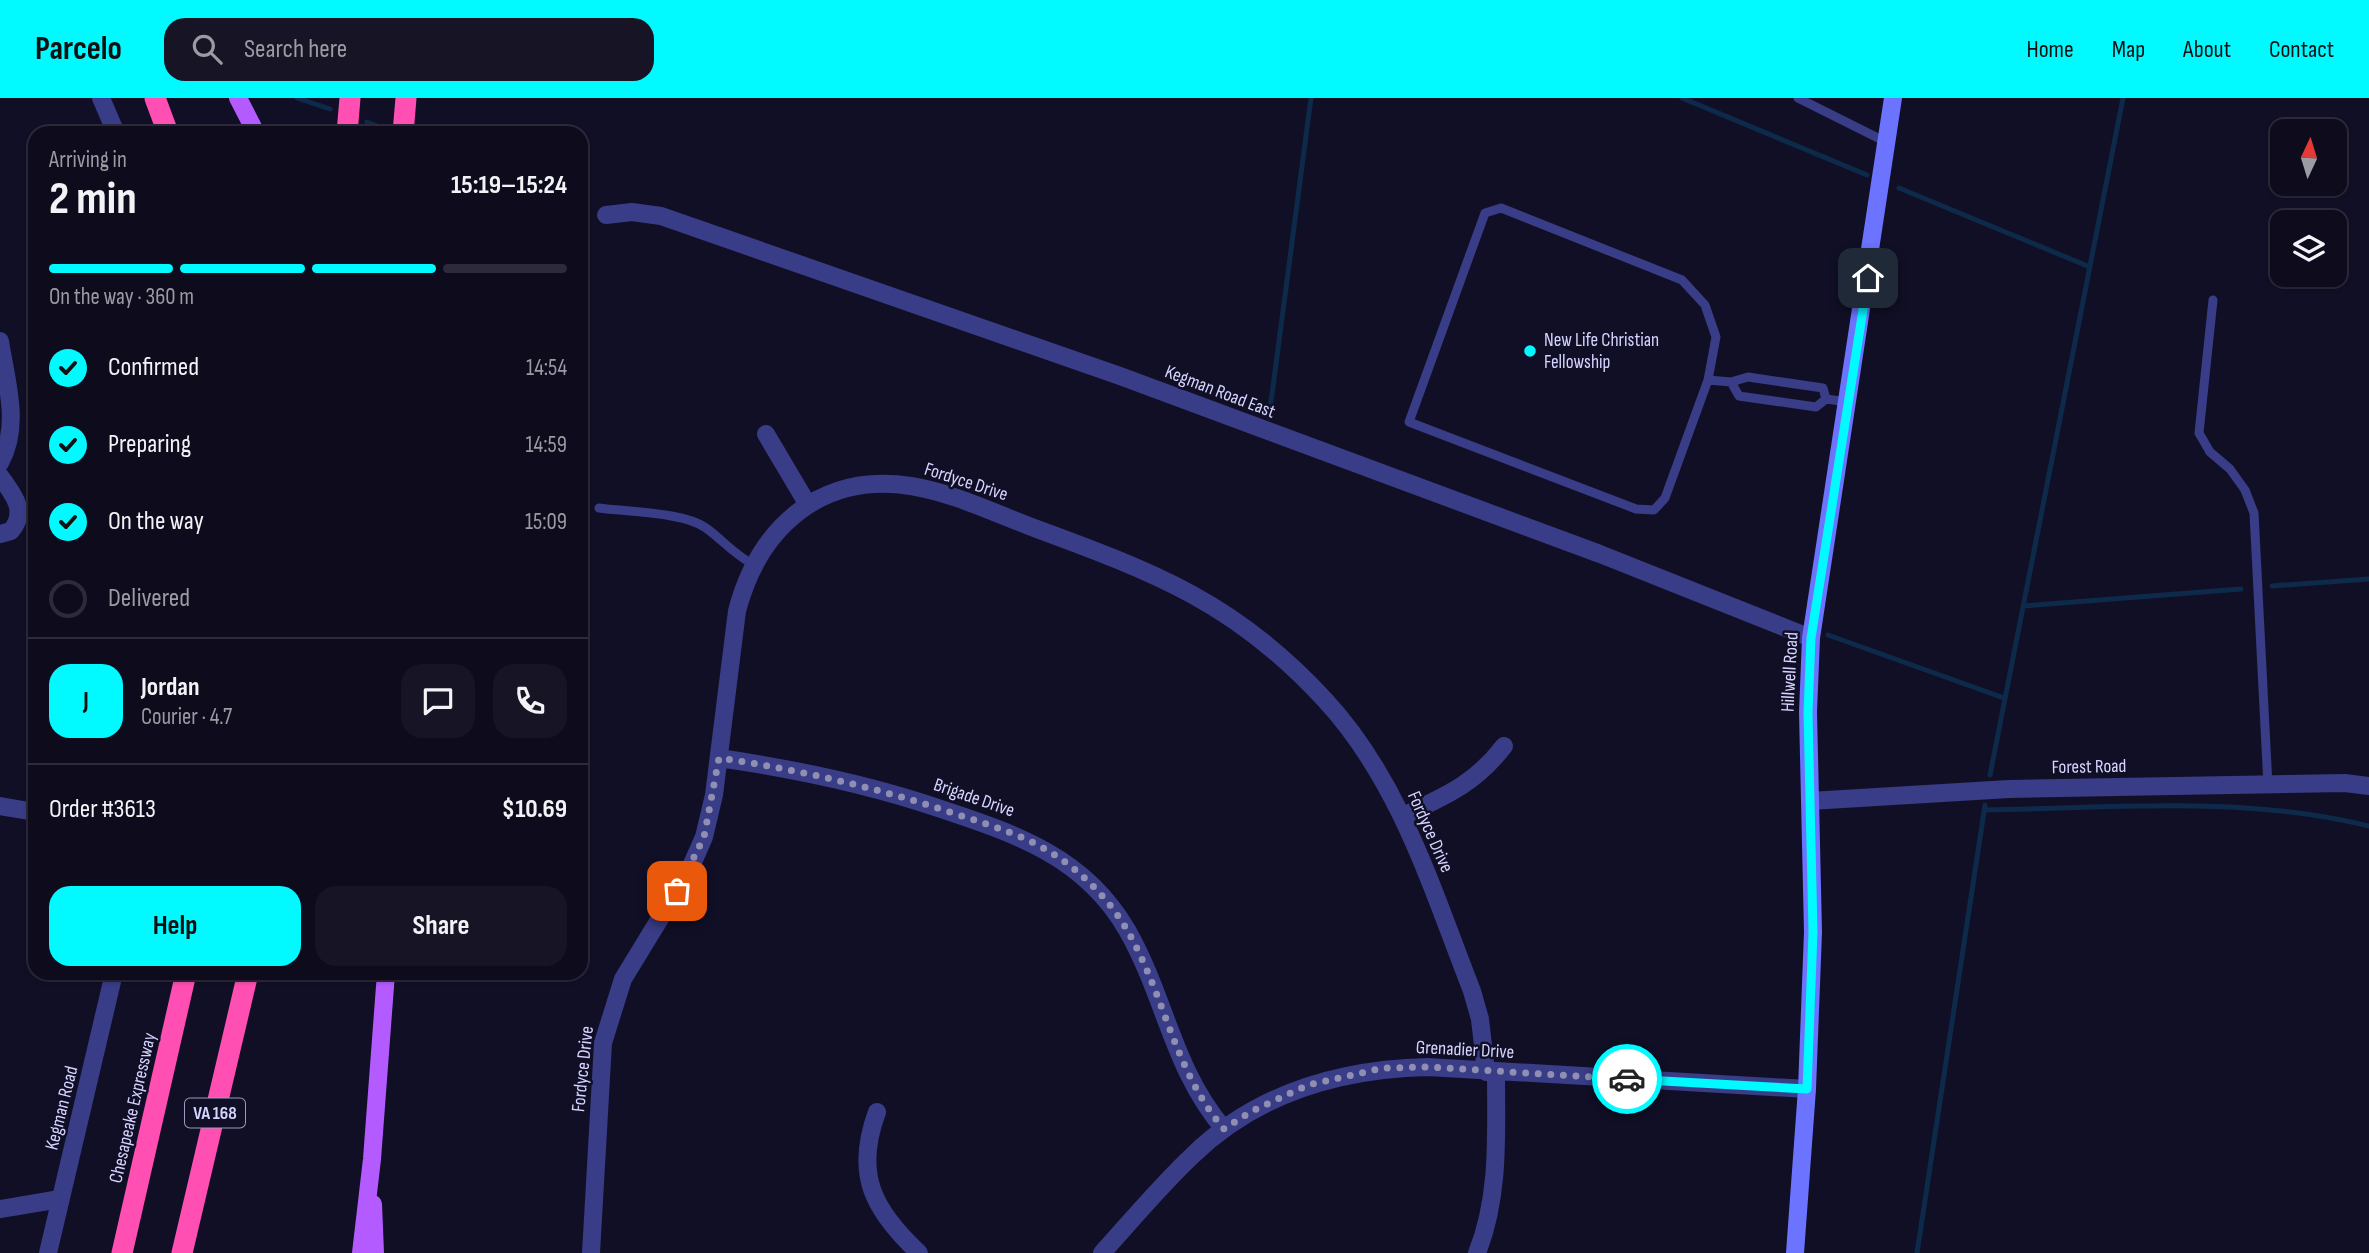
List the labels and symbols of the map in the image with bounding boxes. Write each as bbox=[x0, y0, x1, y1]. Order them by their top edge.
north arrow bbox=[2270, 119, 2347, 196]
pin bbox=[1838, 248, 1898, 308]
place label: New Life Christian Fellowship bbox=[1544, 329, 1659, 374]
marker: New Life Christian Fellowship bbox=[1522, 343, 1538, 359]
street label: Kegman Road East bbox=[1162, 360, 1279, 424]
street label: Fordyce Drive bbox=[921, 458, 1011, 506]
street label: Hillwell Road bbox=[1776, 631, 1804, 713]
street label: Forest Road bbox=[2051, 755, 2127, 779]
street label: Brigade Drive bbox=[931, 773, 1017, 823]
street label: Fordyce Drive bbox=[1402, 788, 1458, 876]
pin bbox=[647, 861, 707, 921]
street label: Fordyce Drive bbox=[567, 1025, 599, 1113]
street label: Chesapeake Expressway bbox=[105, 1030, 162, 1185]
street label: Grenadier Drive bbox=[1415, 1036, 1515, 1064]
courier bbox=[1592, 1044, 1662, 1114]
street label: Kegman Road bbox=[40, 1064, 84, 1152]
road number: VA 168 bbox=[185, 1098, 245, 1128]

